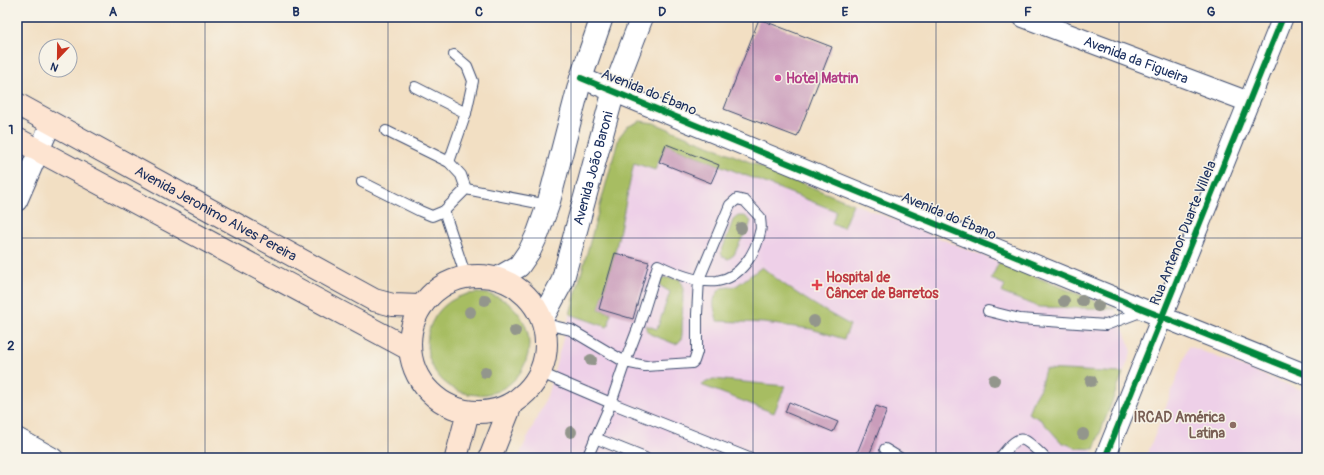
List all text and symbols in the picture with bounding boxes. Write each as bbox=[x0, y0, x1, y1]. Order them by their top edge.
text: A bbox=[109, 4, 118, 20]
text: B bbox=[292, 4, 300, 20]
text: C bbox=[475, 4, 483, 20]
text: D bbox=[658, 4, 666, 20]
text: E bbox=[842, 4, 849, 20]
text: F bbox=[1024, 4, 1032, 20]
text: G bbox=[1207, 4, 1216, 20]
street label: Avenida da Figueira bbox=[1082, 32, 1191, 87]
north arrow bbox=[38, 38, 78, 78]
text: N bbox=[48, 59, 60, 74]
street label: Avenida do Ébano bbox=[599, 64, 700, 119]
place label: Hotel Matrin bbox=[786, 70, 858, 87]
marker: Hotel Matrin bbox=[773, 73, 783, 83]
street label: Avenida João Baroni bbox=[569, 109, 616, 227]
text: 1 bbox=[8, 122, 14, 138]
street label: Rua Antenor Duarte Villela bbox=[1146, 158, 1220, 308]
street label: Avenida Jeronimo Alves Pereira bbox=[132, 162, 300, 265]
street label: Avenida do Ébano bbox=[899, 187, 1000, 244]
place label: Hospital de Câncer de Barretos bbox=[826, 269, 939, 302]
marker: Hospital de Câncer de Barretos bbox=[811, 279, 823, 291]
text: 2 bbox=[7, 338, 15, 354]
place label: IRCAD América Latina bbox=[1134, 409, 1225, 442]
marker: IRCAD América Latina bbox=[1228, 420, 1238, 430]

